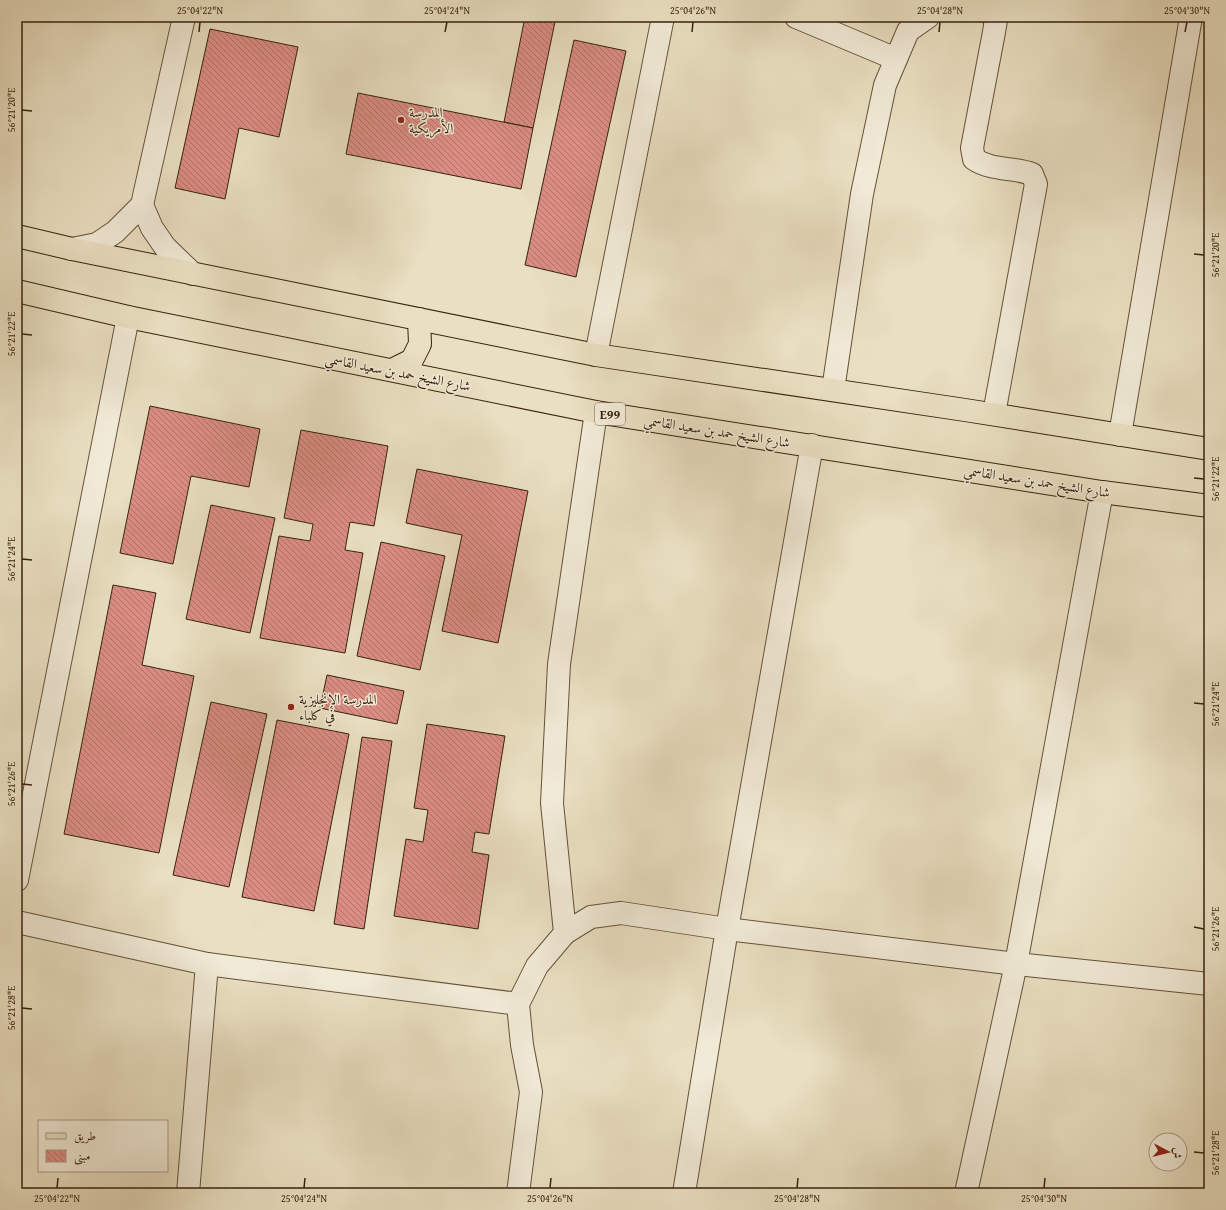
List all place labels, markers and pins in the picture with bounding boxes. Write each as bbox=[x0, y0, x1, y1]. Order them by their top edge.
place label: المدرسة الأمريكية bbox=[409, 102, 453, 138]
marker: المدرسة الأمريكية bbox=[396, 115, 406, 125]
place label: المدرسة الإنجليزية في كلباء bbox=[299, 689, 377, 727]
marker: المدرسة الإنجليزية في كلباء bbox=[286, 702, 296, 712]

